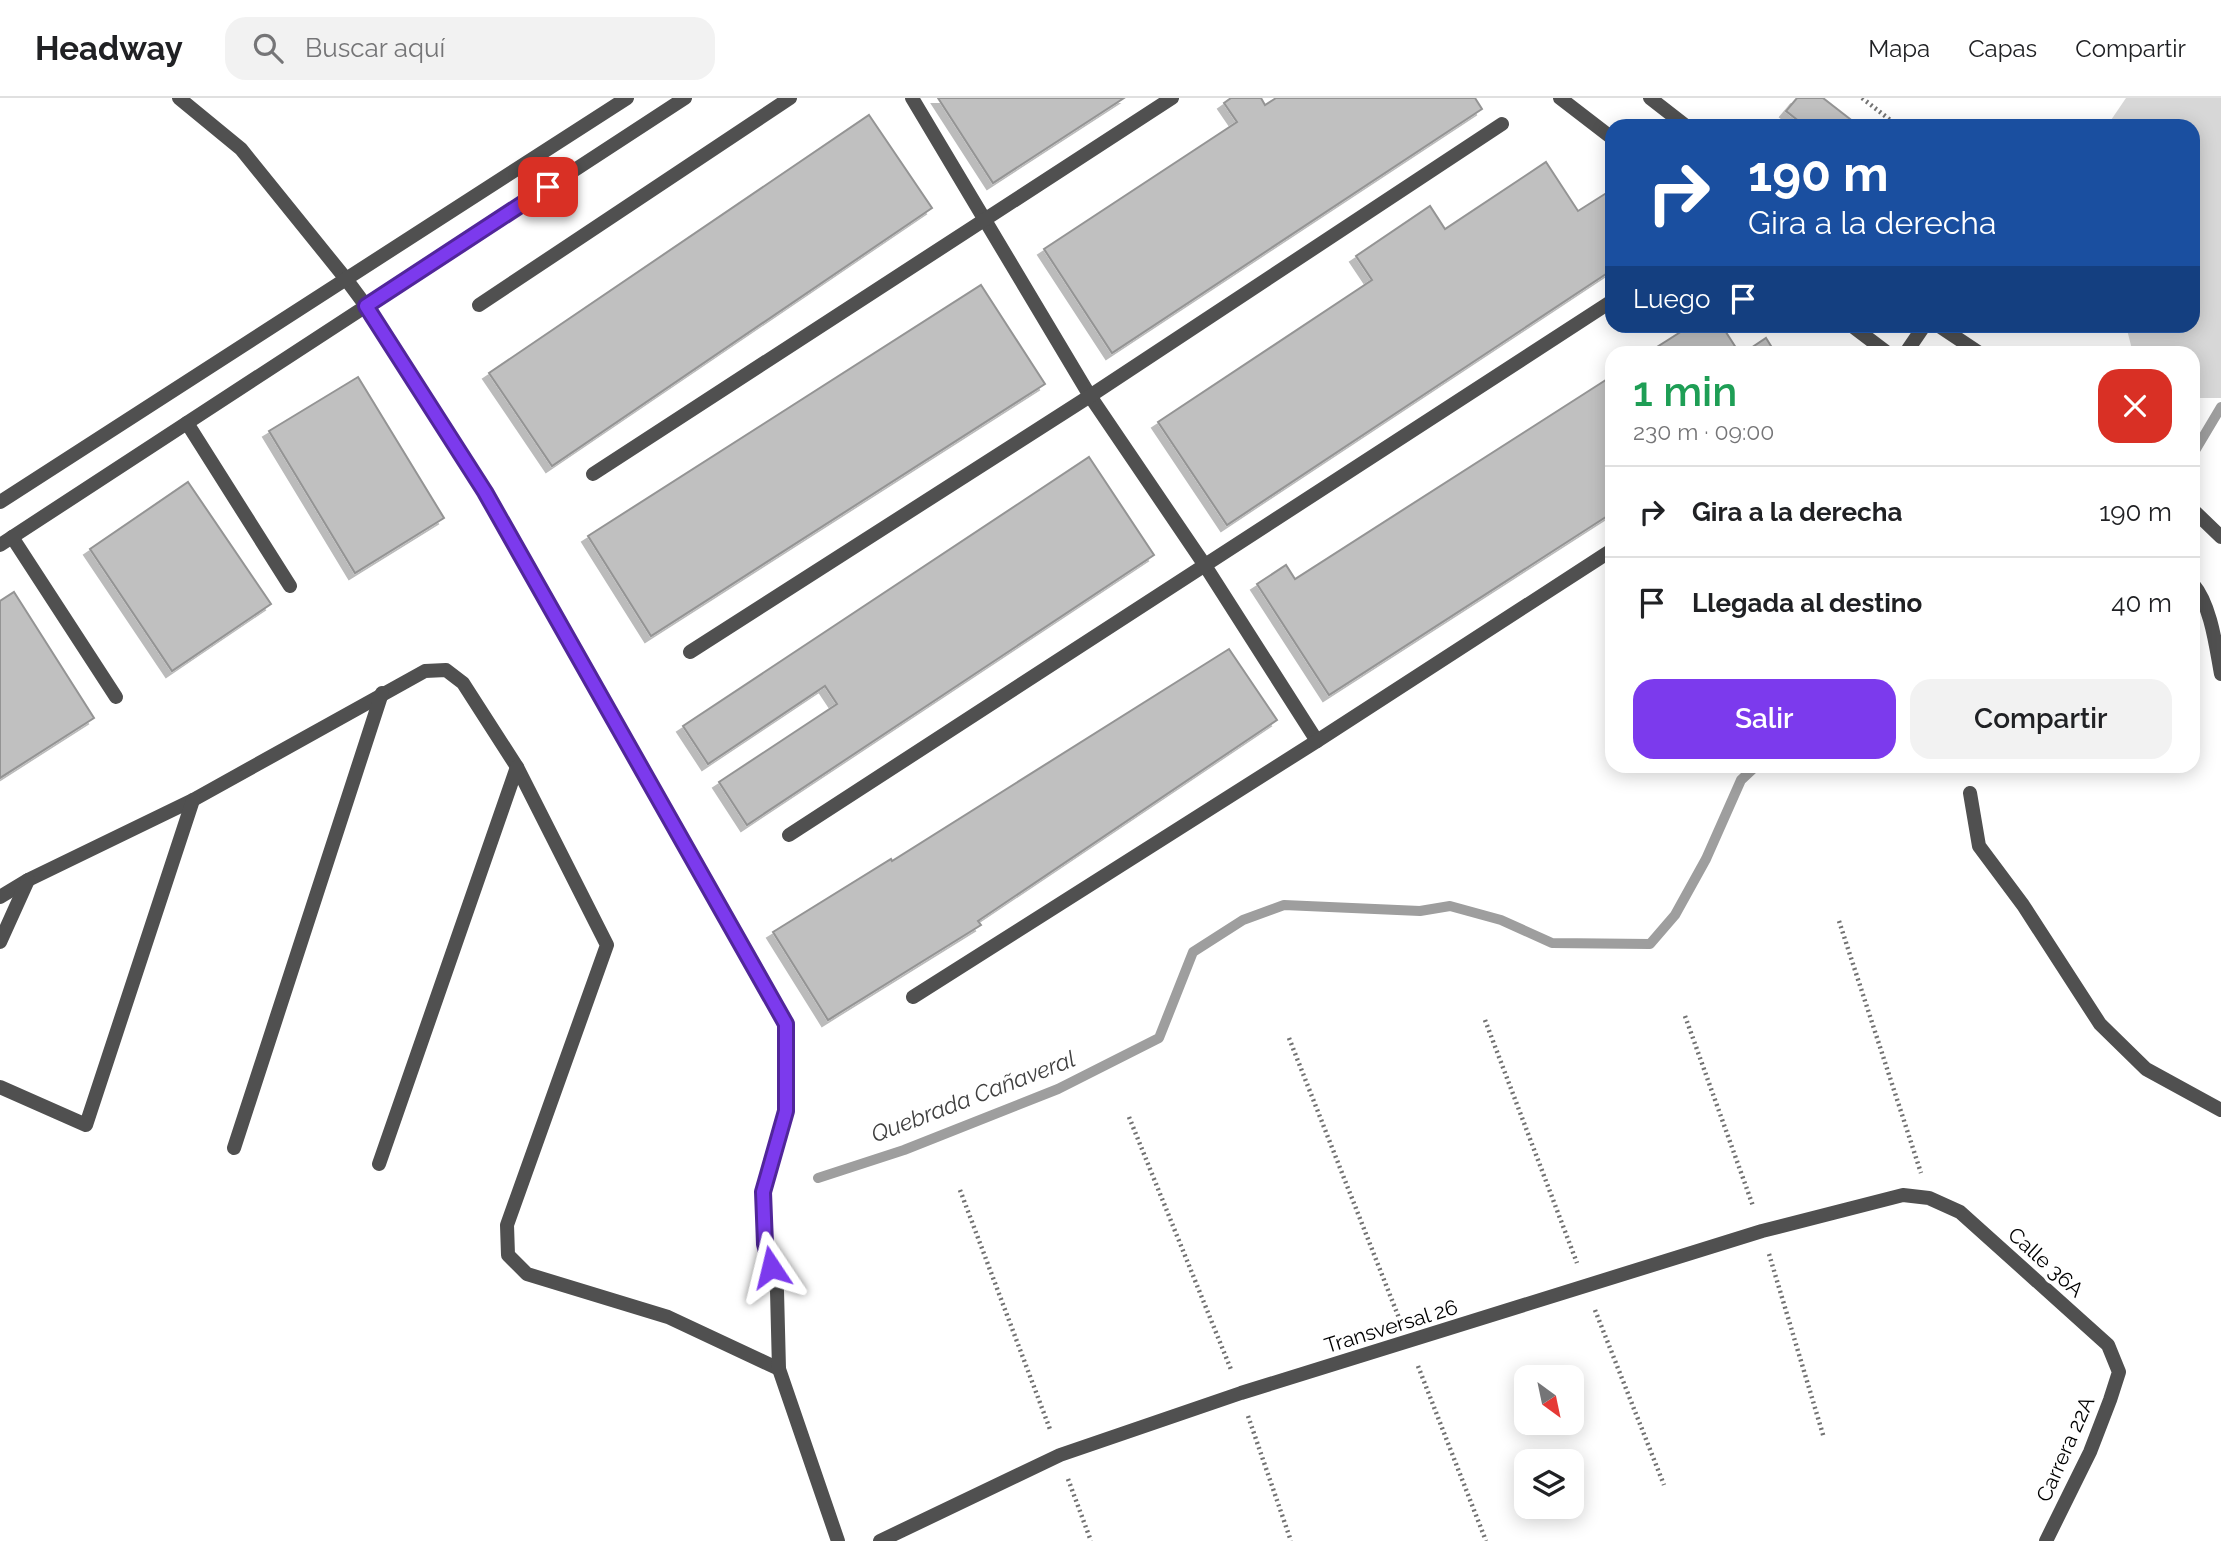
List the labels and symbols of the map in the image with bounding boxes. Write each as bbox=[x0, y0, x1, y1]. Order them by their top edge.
pin bbox=[518, 157, 578, 217]
water label: Quebrada Cañaveral bbox=[867, 1045, 1079, 1147]
street label: Calle 36A bbox=[2003, 1222, 2089, 1302]
position arrow bbox=[734, 1230, 808, 1304]
street label: Transversal 26 bbox=[1321, 1294, 1461, 1358]
north arrow bbox=[1514, 1365, 1584, 1435]
street label: Carrera 22A bbox=[2031, 1392, 2099, 1506]

